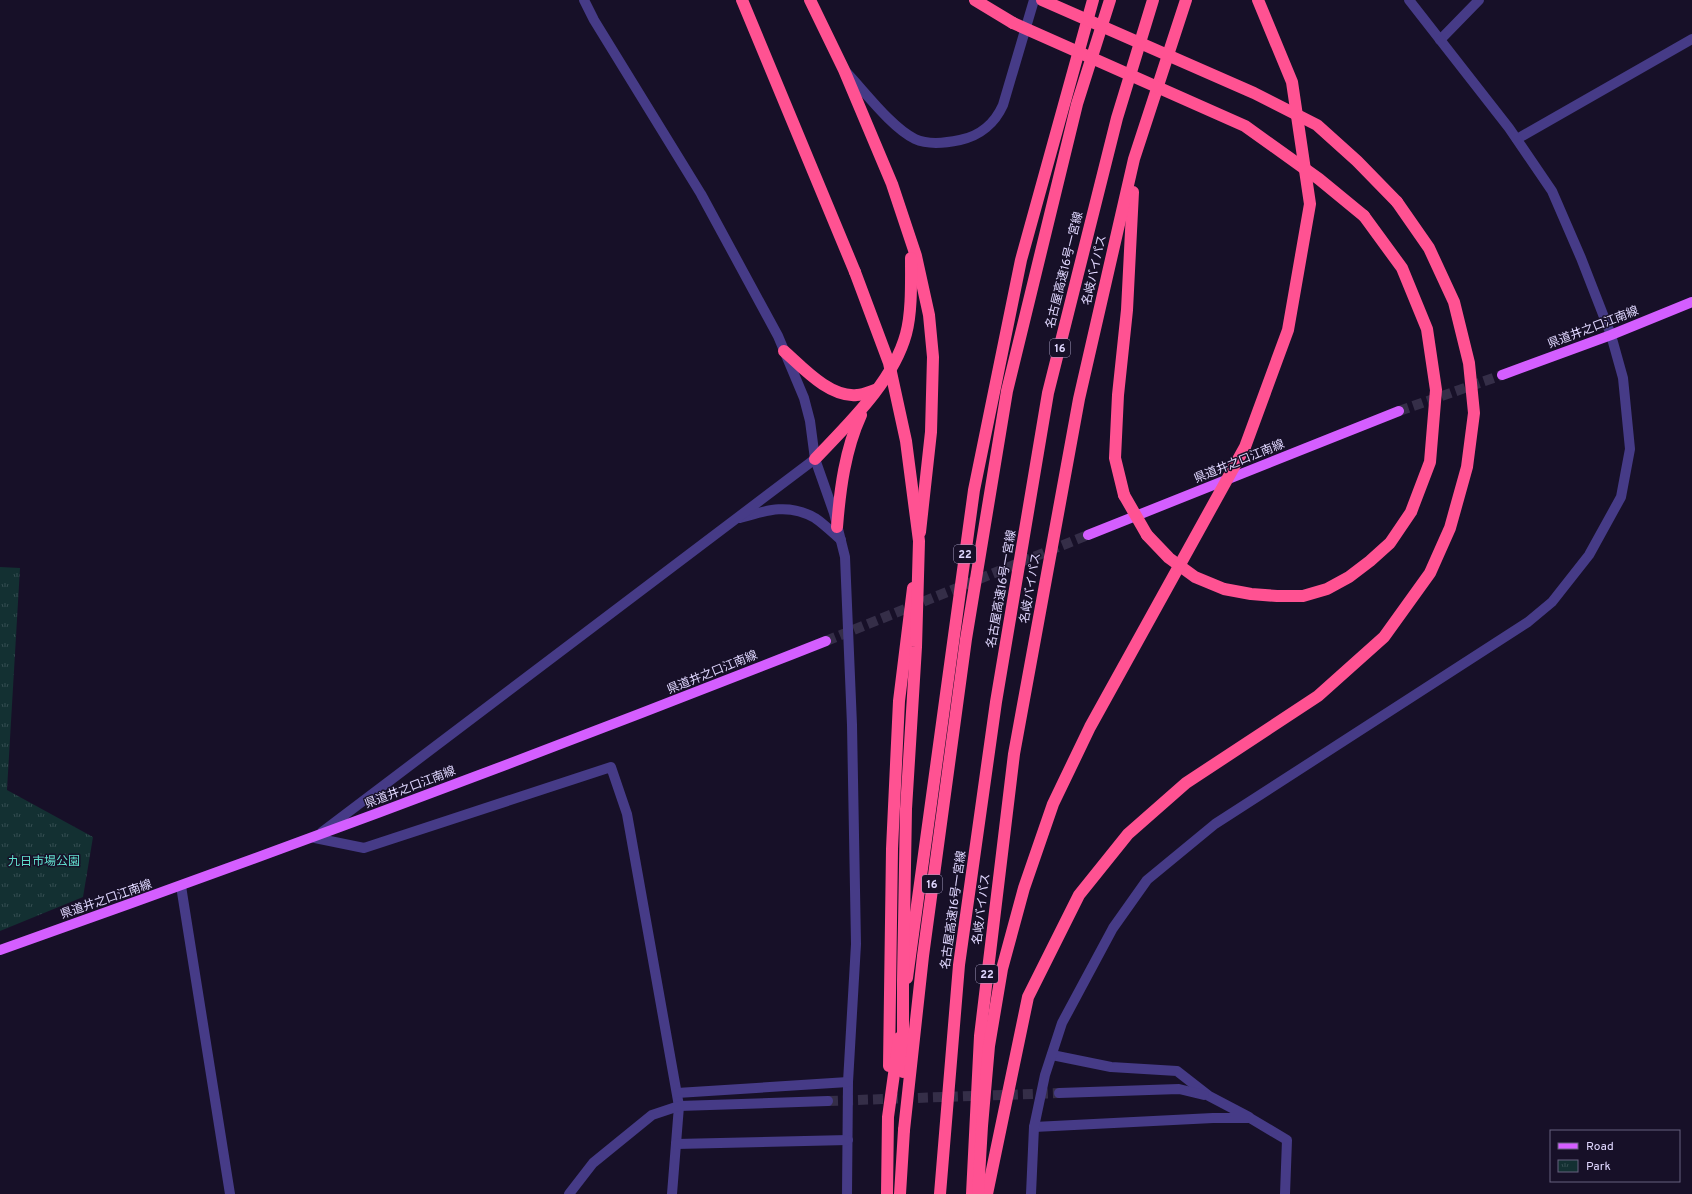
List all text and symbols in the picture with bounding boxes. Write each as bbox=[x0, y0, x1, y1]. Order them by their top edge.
street label: 名古屋高速16号一宮線 bbox=[1043, 210, 1087, 330]
street label: 名岐バイパス bbox=[1079, 233, 1111, 307]
street label: 県道井之口江南線 bbox=[1546, 303, 1641, 353]
road number: 16 bbox=[1050, 339, 1070, 357]
street label: 県道井之口江南線 bbox=[1192, 437, 1287, 487]
street label: 名古屋高速16号一宮線 bbox=[984, 529, 1020, 649]
road number: 22 bbox=[954, 545, 976, 563]
street label: 名岐バイパス bbox=[1017, 551, 1045, 625]
street label: 県道井之口江南線 bbox=[665, 648, 760, 698]
street label: 県道井之口江南線 bbox=[363, 763, 458, 813]
street label: 名古屋高速16号一宮線 bbox=[938, 850, 970, 970]
park label: 九日市場公園 bbox=[8, 854, 80, 870]
street label: 名岐バイパス bbox=[970, 873, 994, 946]
road number: 16 bbox=[922, 875, 942, 893]
street label: 県道井之口江南線 bbox=[58, 877, 154, 923]
road number: 22 bbox=[976, 965, 998, 983]
legend bbox=[1550, 1130, 1680, 1182]
text: Road bbox=[1586, 1139, 1614, 1155]
text: Park bbox=[1586, 1159, 1611, 1175]

